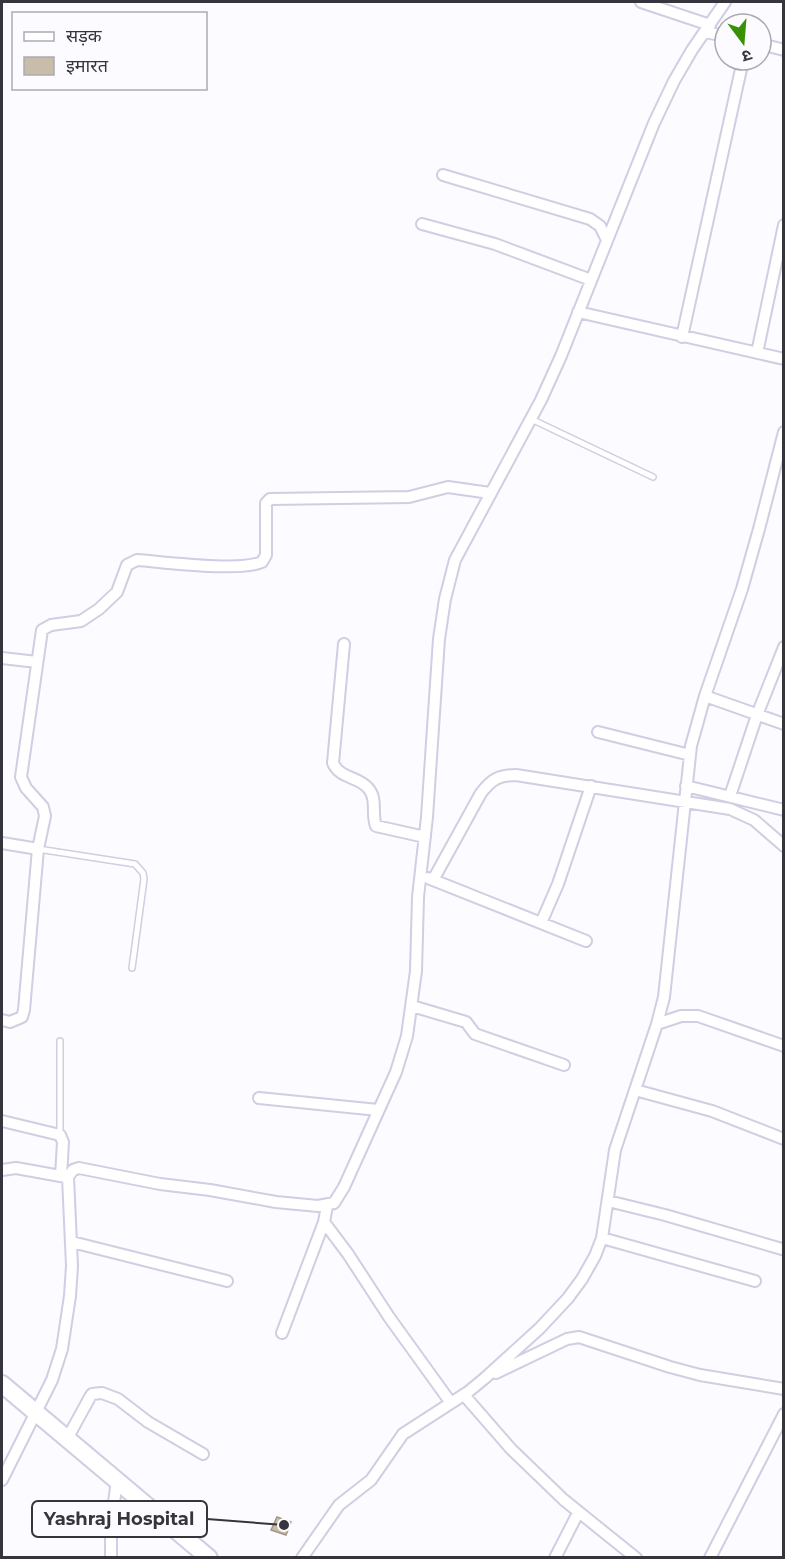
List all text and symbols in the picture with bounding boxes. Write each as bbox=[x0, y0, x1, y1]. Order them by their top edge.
legend bbox=[12, 12, 207, 90]
north arrow bbox=[713, 12, 773, 72]
text: सड़क bbox=[66, 25, 103, 47]
text: उ bbox=[739, 46, 754, 67]
text: इमारत bbox=[66, 55, 109, 77]
callout: Yashraj Hospital bbox=[32, 1501, 207, 1537]
text: Yashraj Hospital bbox=[43, 1508, 194, 1530]

